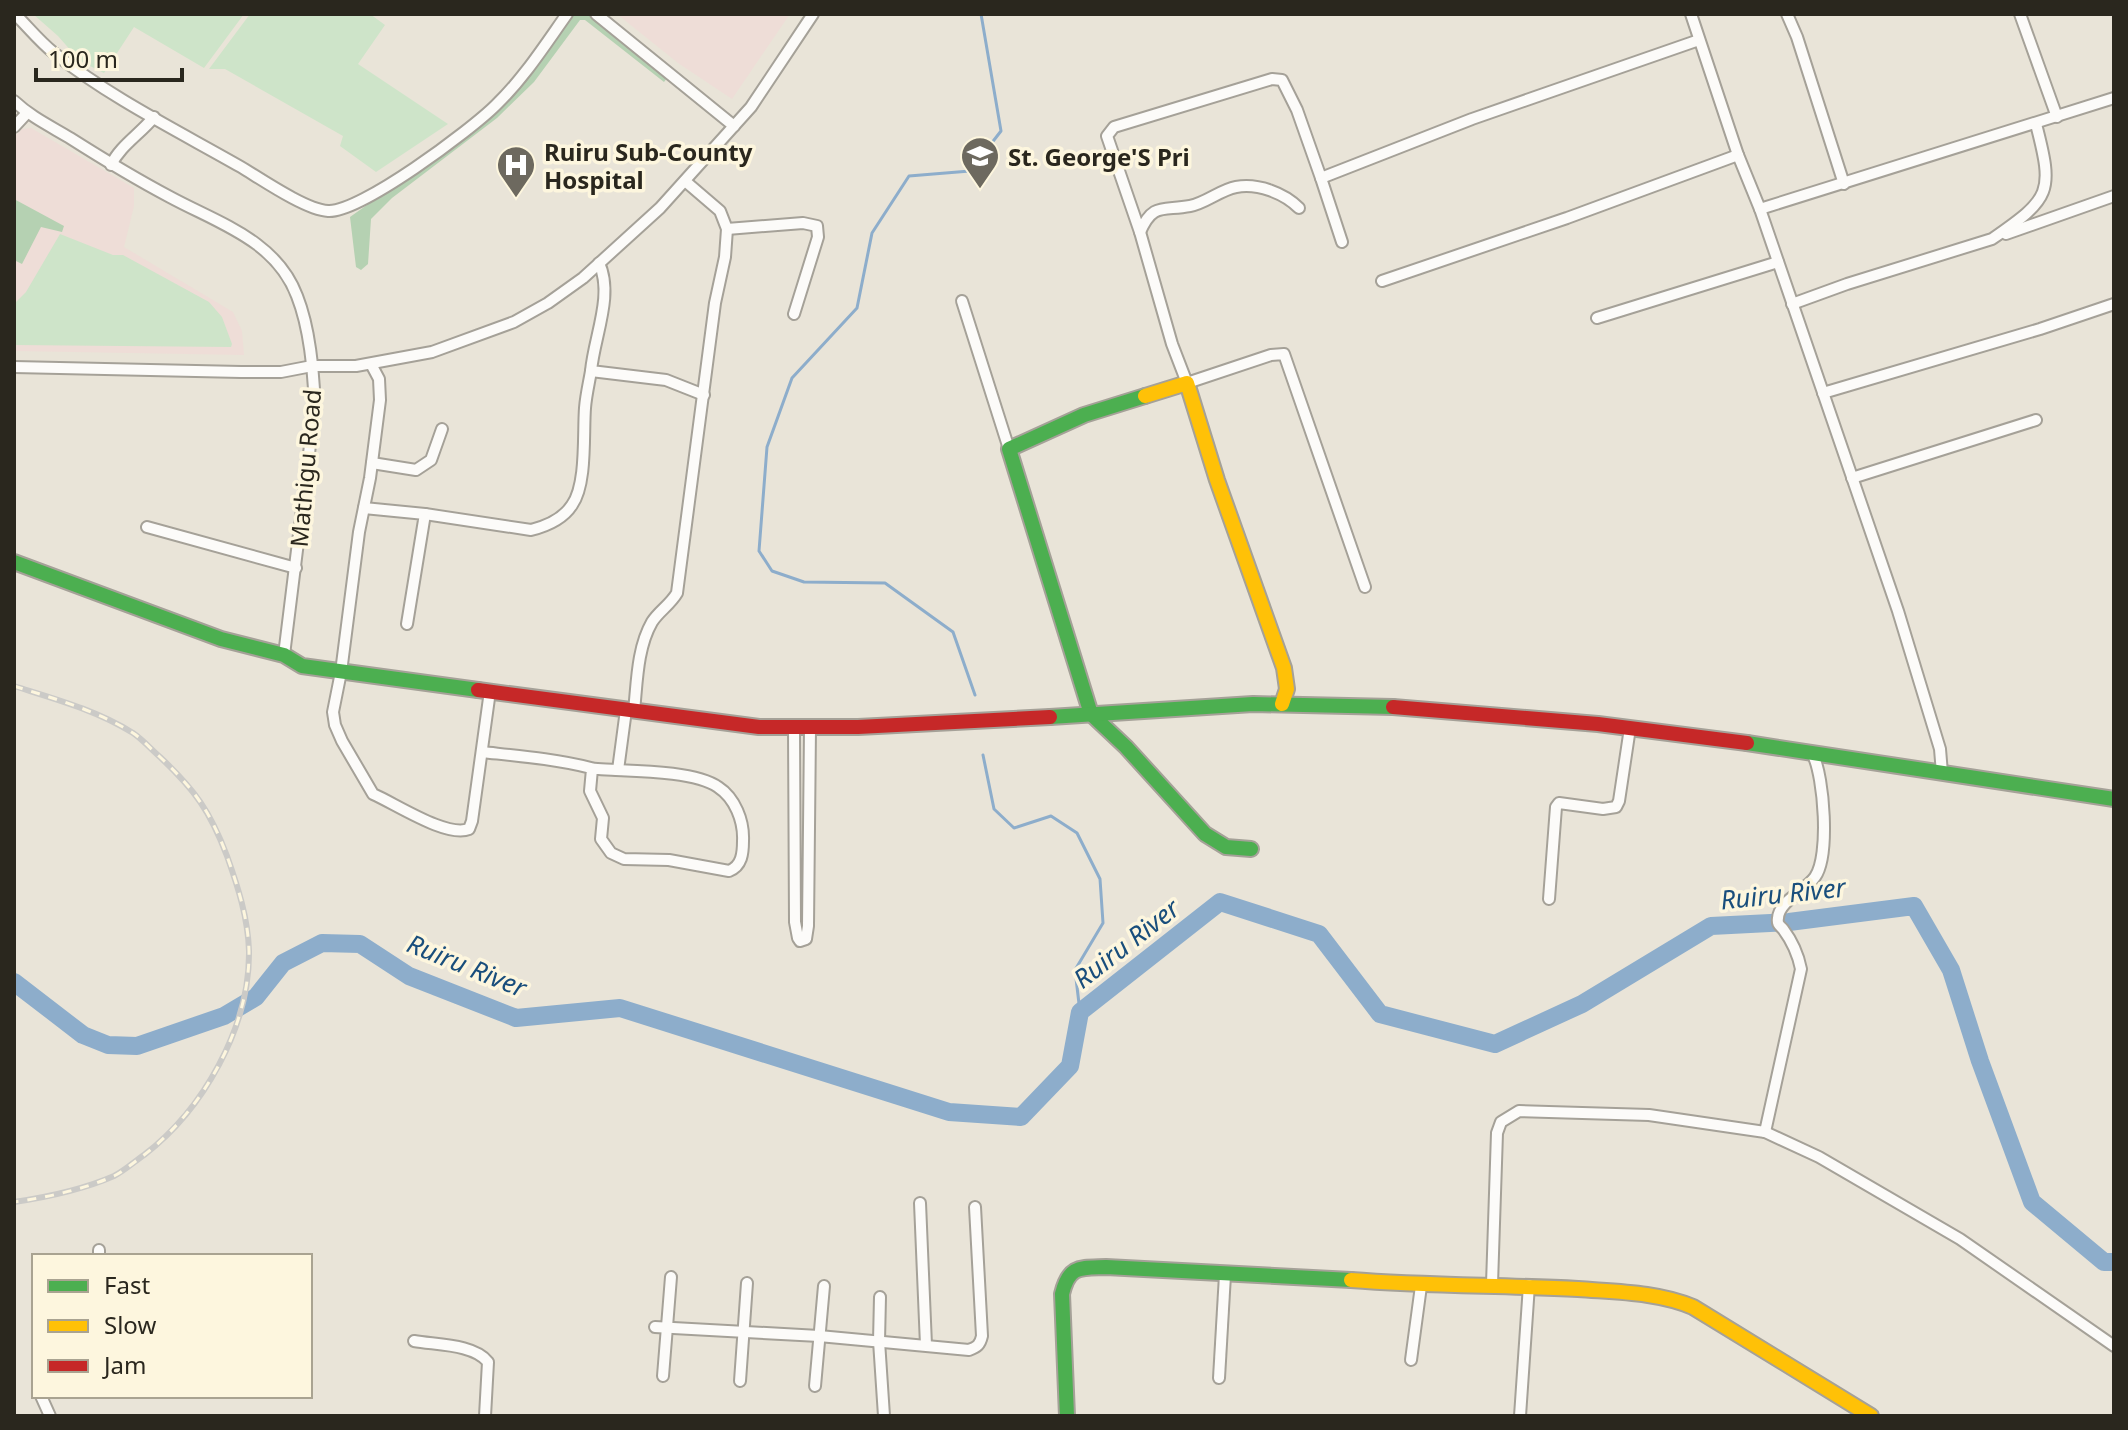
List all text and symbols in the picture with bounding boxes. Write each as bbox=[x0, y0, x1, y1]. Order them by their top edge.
scale bar bbox=[36, 32, 182, 82]
text: 100 m bbox=[48, 42, 118, 75]
place label: Ruiru Sub-County Hospital bbox=[544, 135, 753, 196]
school or university icon: St. George'S Pri bbox=[959, 135, 1001, 190]
place label: St. George'S Pri bbox=[1008, 140, 1190, 173]
hospital icon: Ruiru Sub-County Hospital bbox=[495, 144, 537, 199]
street label: Mathigu Road bbox=[282, 388, 328, 548]
water label: Ruiru River bbox=[1719, 868, 1849, 917]
water label: Ruiru River bbox=[1065, 889, 1188, 996]
water label: Ruiru River bbox=[402, 925, 534, 1006]
legend bbox=[32, 1254, 312, 1398]
text: Fast bbox=[104, 1268, 150, 1301]
text: Slow bbox=[104, 1308, 156, 1341]
text: Jam bbox=[102, 1348, 146, 1381]

